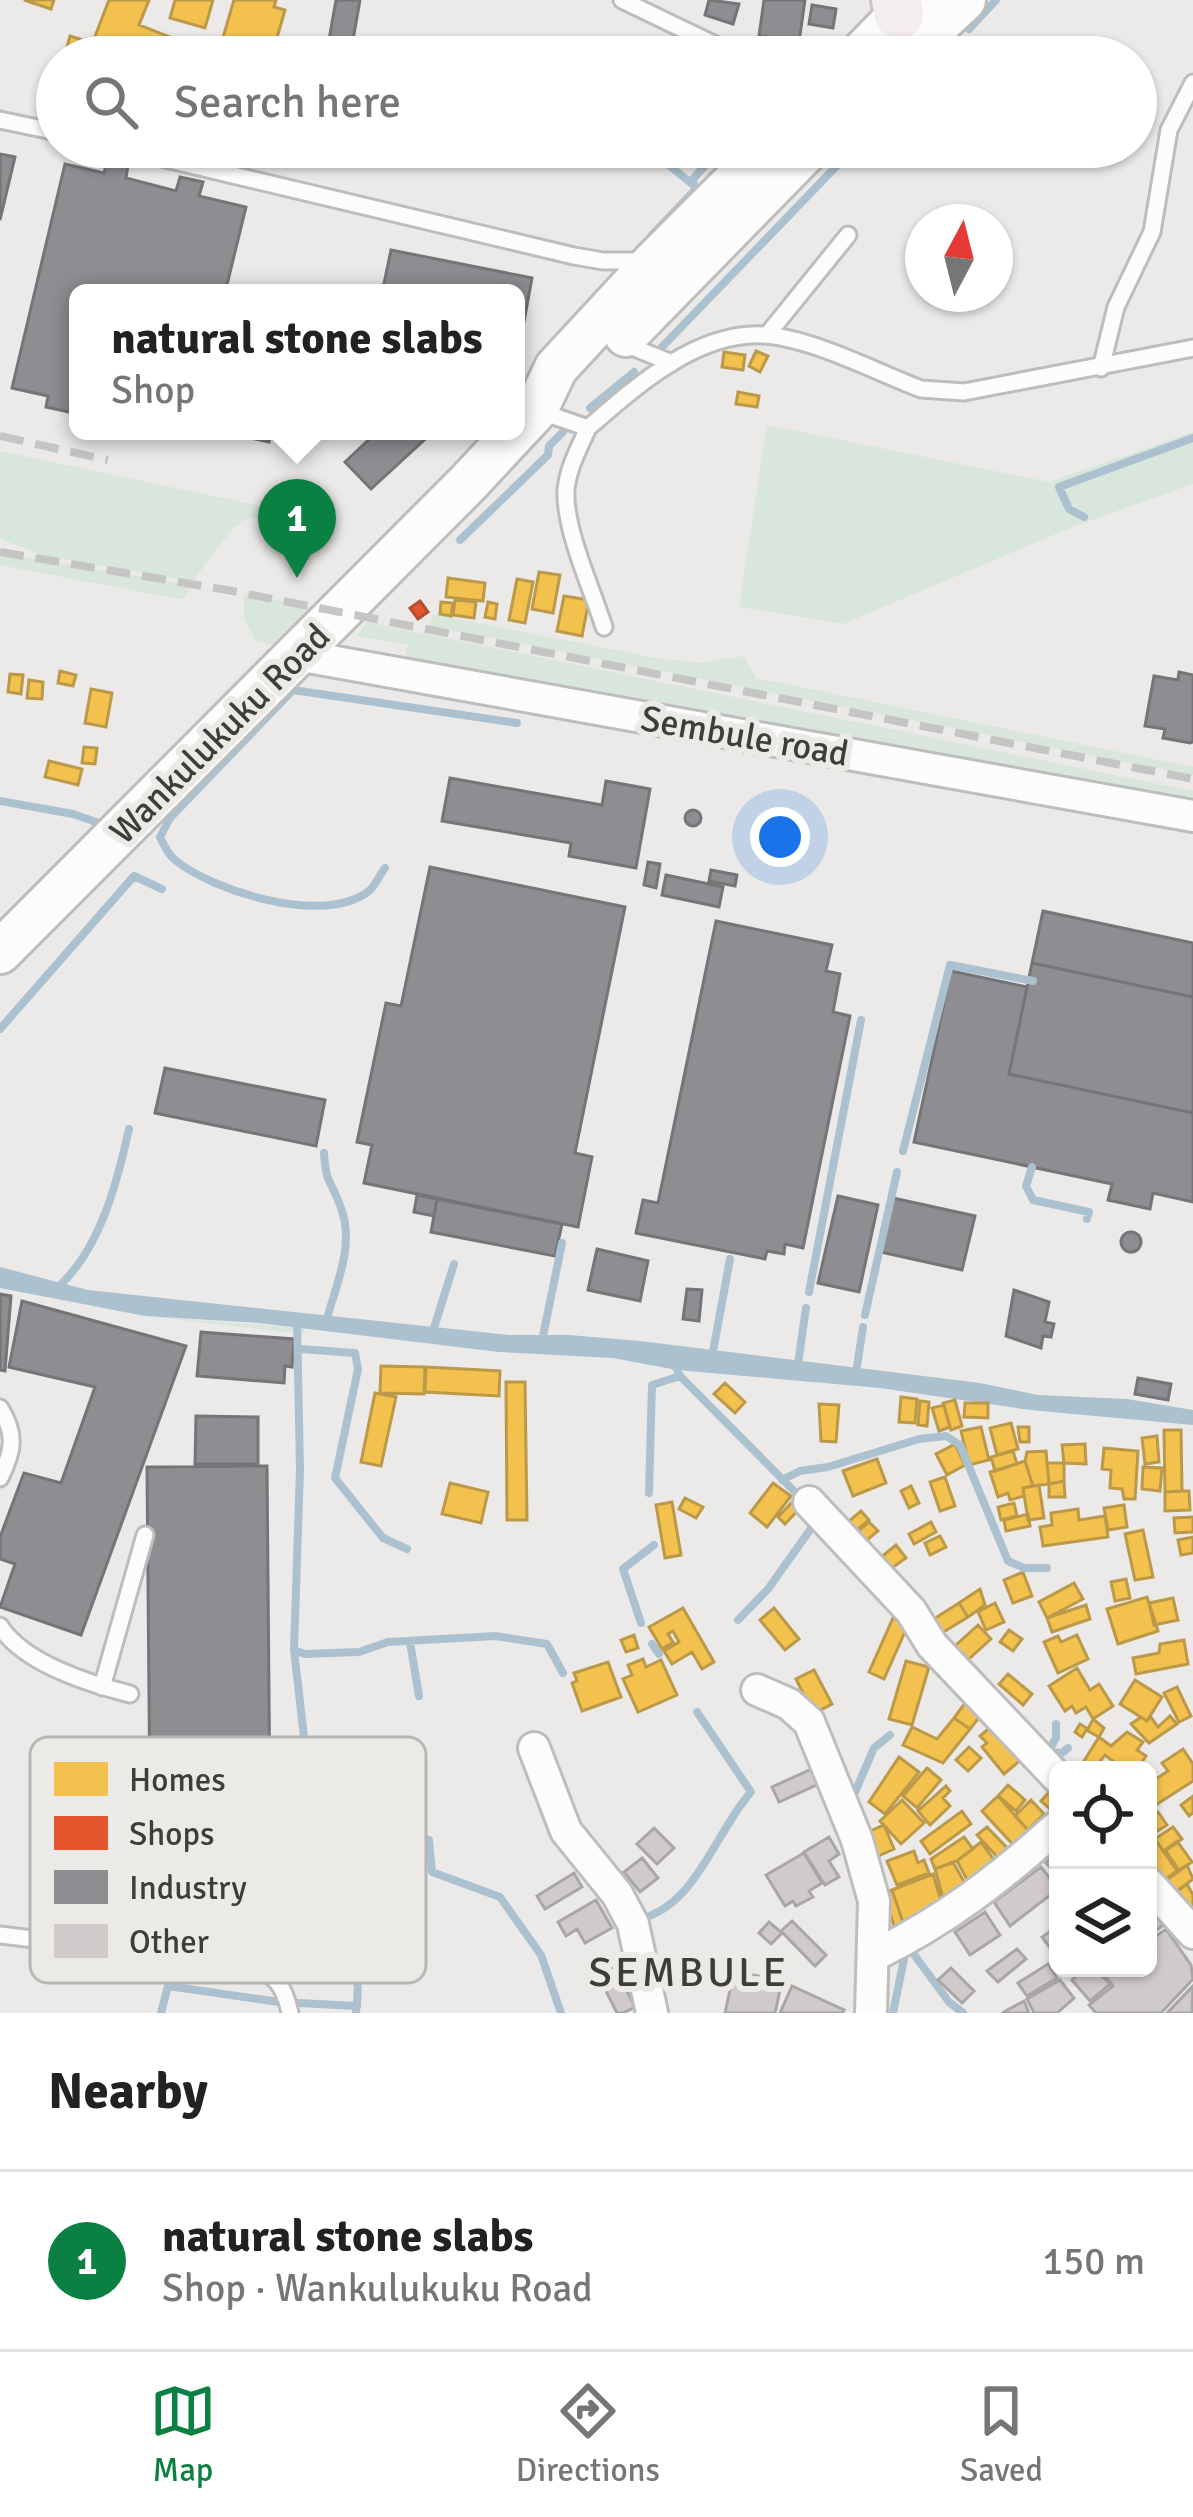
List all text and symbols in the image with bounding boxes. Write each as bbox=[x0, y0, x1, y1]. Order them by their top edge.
search box bbox=[36, 36, 1157, 168]
icon: search bbox=[78, 69, 144, 135]
text: Search here bbox=[174, 75, 401, 130]
north arrow bbox=[905, 204, 1013, 312]
popup bbox=[69, 284, 525, 440]
text: natural stone slabs bbox=[111, 311, 483, 366]
text: Shop bbox=[111, 366, 195, 414]
pin: 1 bbox=[258, 479, 336, 578]
street label: Wankulukuku Road bbox=[100, 614, 340, 854]
street label: Sembule road bbox=[637, 696, 852, 777]
your location bbox=[750, 807, 810, 867]
legend bbox=[30, 1737, 426, 1983]
text: Homes bbox=[129, 1760, 226, 1801]
map controls bbox=[1049, 1761, 1157, 1977]
button: locate bbox=[1049, 1761, 1157, 1869]
text: Shops bbox=[129, 1814, 214, 1855]
text: Industry bbox=[129, 1868, 247, 1909]
button: layers bbox=[1049, 1869, 1157, 1977]
text: Other bbox=[129, 1922, 209, 1963]
district label: SEMBULE bbox=[589, 1947, 789, 1998]
text: Nearby bbox=[48, 2060, 208, 2123]
text: natural stone slabs bbox=[162, 2209, 533, 2264]
text: 1 bbox=[76, 2237, 98, 2285]
text: 150 m bbox=[1042, 2237, 1145, 2285]
text: Shop · Wankulukuku Road bbox=[162, 2264, 593, 2312]
tab: Map bbox=[150, 2378, 216, 2491]
tab: Directions bbox=[516, 2378, 660, 2491]
tab: Saved bbox=[960, 2378, 1043, 2491]

